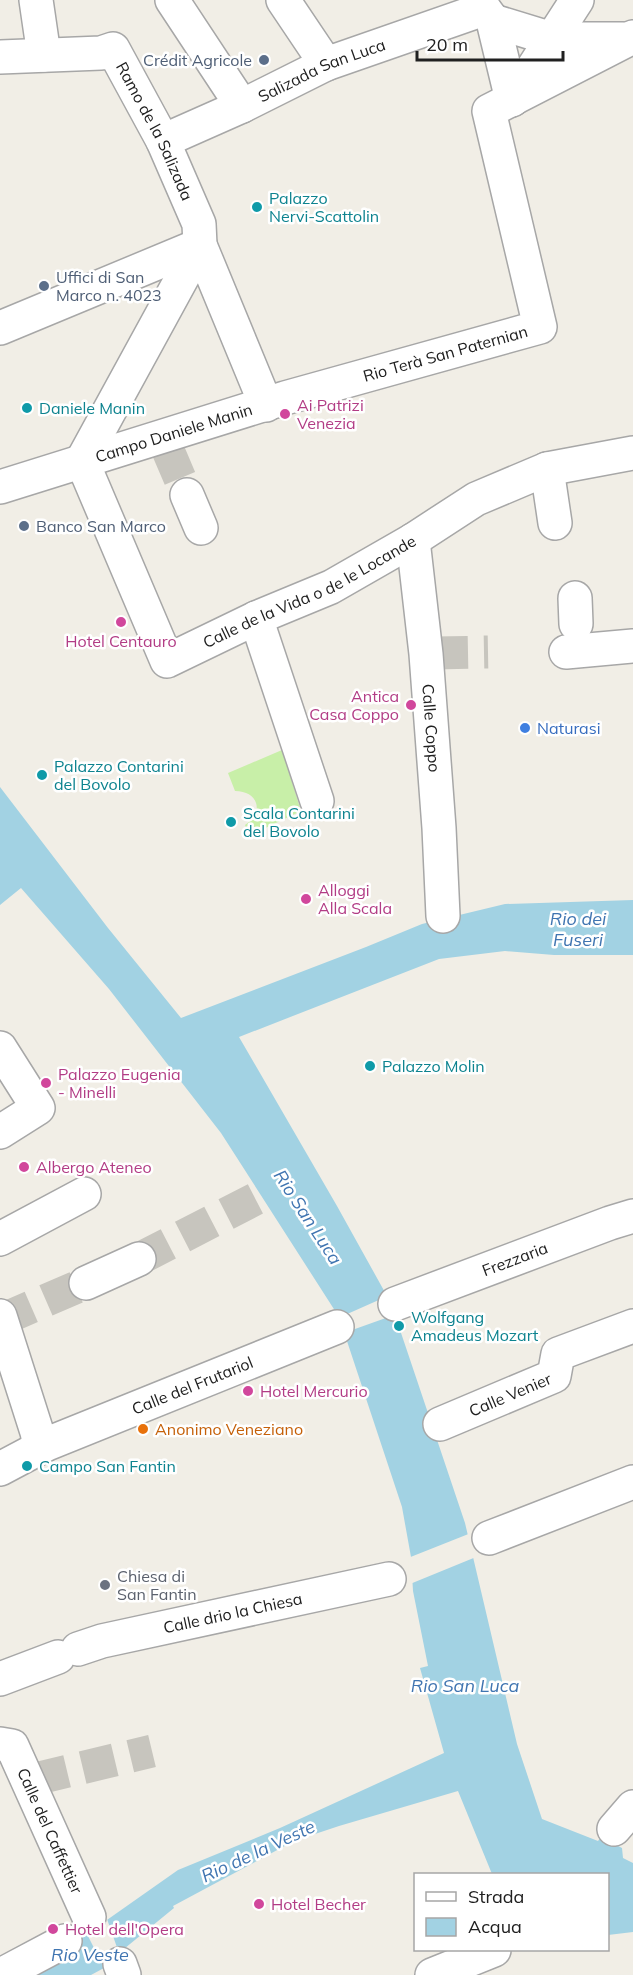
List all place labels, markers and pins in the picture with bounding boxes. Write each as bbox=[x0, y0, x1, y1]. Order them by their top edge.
place label: Crédit Agricole bbox=[143, 50, 252, 70]
marker: Crédit Agricole bbox=[257, 53, 271, 67]
place label: Palazzo Nervi-Scattolin bbox=[269, 188, 379, 226]
marker: Palazzo Nervi-Scattolin bbox=[250, 200, 264, 214]
place label: Uffici di San Marco n. 4023 bbox=[56, 267, 162, 305]
marker: Uffici di San Marco n. 4023 bbox=[37, 279, 51, 293]
place label: Ai Patrizi Venezia bbox=[297, 395, 364, 433]
place label: Daniele Manin bbox=[39, 398, 145, 418]
marker: Daniele Manin bbox=[20, 401, 34, 415]
marker: Ai Patrizi Venezia bbox=[278, 407, 292, 421]
place label: Banco San Marco bbox=[36, 516, 166, 536]
marker: Banco San Marco bbox=[17, 519, 31, 533]
marker: Hotel Centauro bbox=[114, 615, 128, 629]
place label: Hotel Centauro bbox=[65, 631, 177, 651]
place label: Antica Casa Coppo bbox=[309, 686, 399, 724]
marker: Antica Casa Coppo bbox=[404, 698, 418, 712]
place label: Naturasi bbox=[537, 718, 600, 738]
marker: Naturasi bbox=[518, 721, 532, 735]
place label: Palazzo Contarini del Bovolo bbox=[54, 756, 184, 794]
marker: Palazzo Contarini del Bovolo bbox=[35, 768, 49, 782]
place label: Scala Contarini del Bovolo bbox=[243, 803, 355, 841]
marker: Scala Contarini del Bovolo bbox=[224, 815, 238, 829]
place label: Alloggi Alla Scala bbox=[318, 880, 392, 918]
marker: Alloggi Alla Scala bbox=[299, 892, 313, 906]
place label: Palazzo Molin bbox=[382, 1056, 485, 1076]
marker: Palazzo Molin bbox=[363, 1059, 377, 1073]
place label: Palazzo Eugenia - Minelli bbox=[58, 1064, 181, 1102]
marker: Palazzo Eugenia - Minelli bbox=[39, 1076, 53, 1090]
place label: Albergo Ateneo bbox=[36, 1157, 152, 1177]
marker: Albergo Ateneo bbox=[17, 1160, 31, 1174]
place label: Wolfgang Amadeus Mozart bbox=[411, 1307, 539, 1345]
marker: Wolfgang Amadeus Mozart bbox=[392, 1319, 406, 1333]
place label: Hotel Mercurio bbox=[260, 1381, 368, 1401]
marker: Hotel Mercurio bbox=[241, 1384, 255, 1398]
place label: Anonimo Veneziano bbox=[155, 1419, 303, 1439]
marker: Anonimo Veneziano bbox=[136, 1422, 150, 1436]
place label: Campo San Fantin bbox=[39, 1456, 176, 1476]
marker: Campo San Fantin bbox=[20, 1459, 34, 1473]
place label: Chiesa di San Fantin bbox=[117, 1566, 197, 1604]
marker: Chiesa di San Fantin bbox=[98, 1578, 112, 1592]
place label: Hotel Becher bbox=[271, 1894, 366, 1914]
marker: Hotel Becher bbox=[252, 1897, 266, 1911]
place label: Hotel dell'Opera bbox=[65, 1919, 184, 1939]
marker: Hotel dell'Opera bbox=[46, 1922, 60, 1936]

